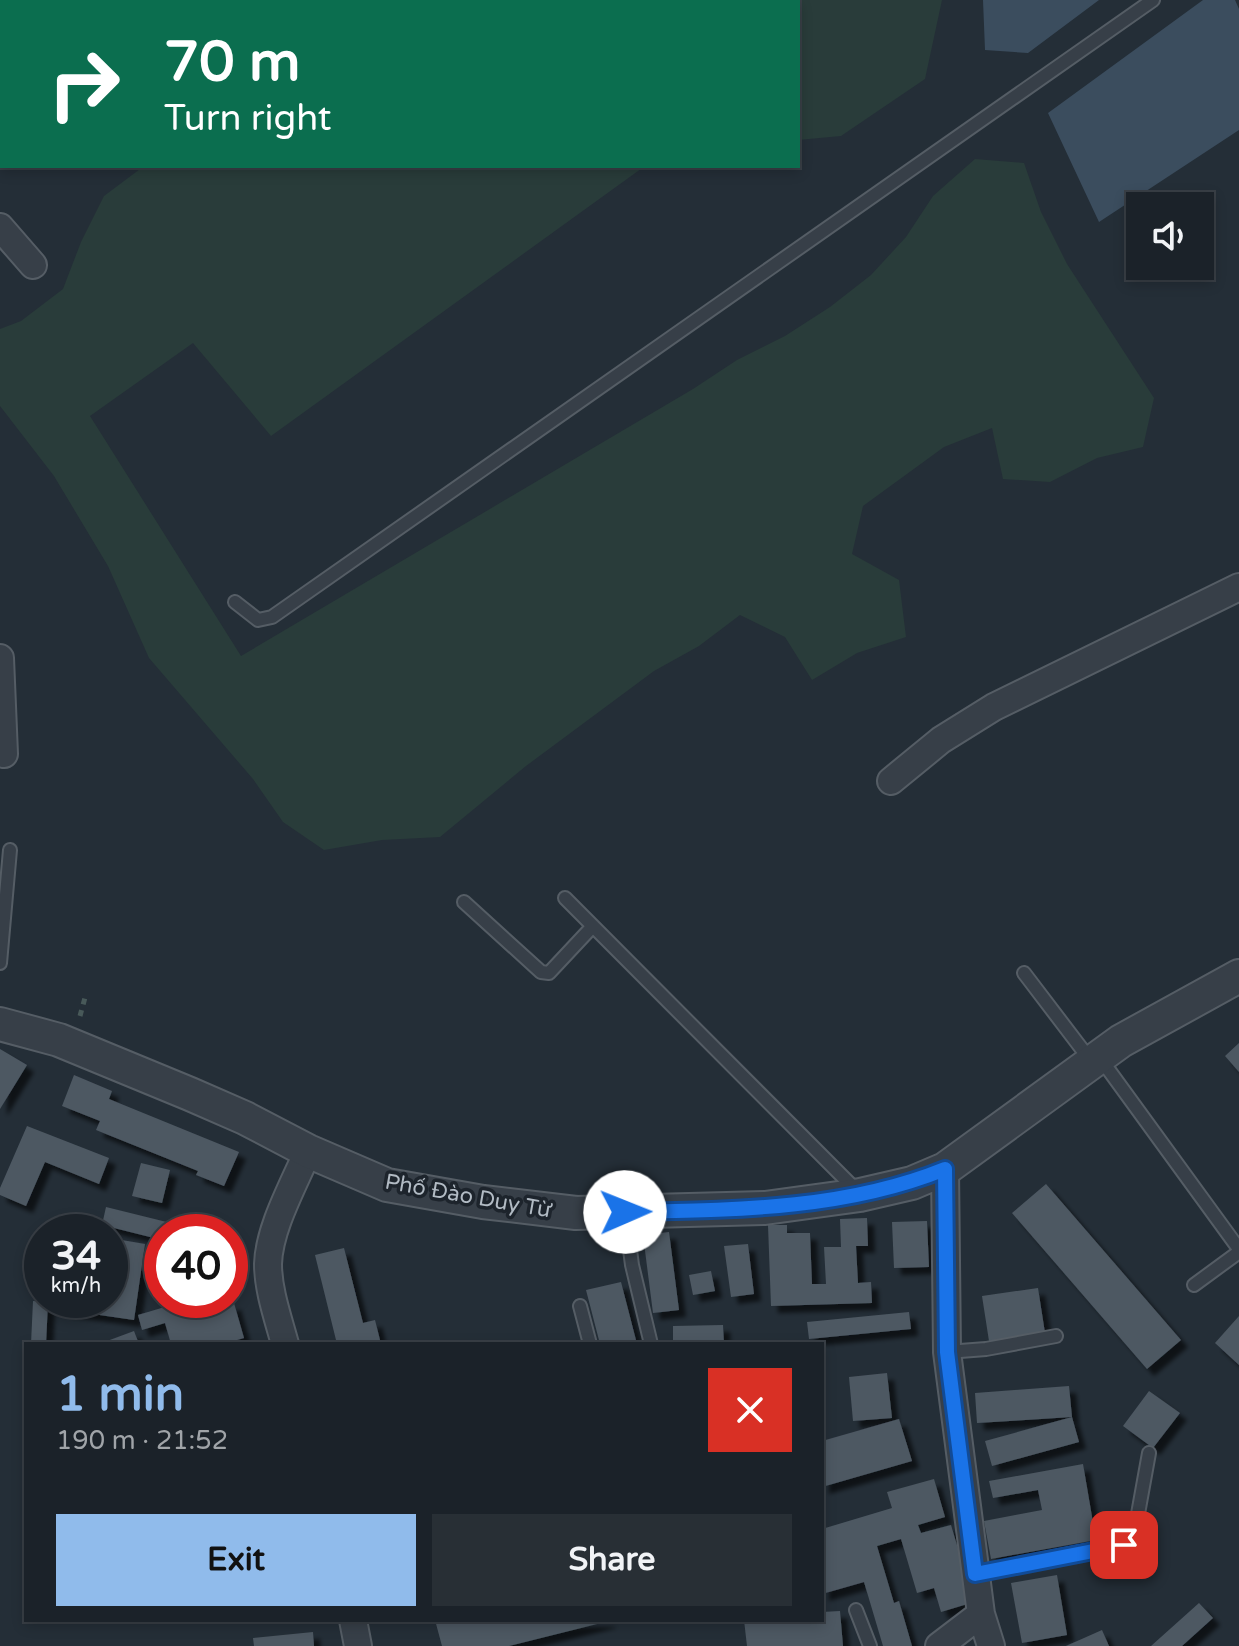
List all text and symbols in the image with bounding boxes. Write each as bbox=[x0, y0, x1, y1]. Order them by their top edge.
text: 70 m bbox=[164, 29, 300, 96]
icon: right bbox=[32, 32, 136, 136]
text: Turn right bbox=[164, 97, 331, 140]
map controls bbox=[1126, 192, 1214, 280]
button: sound bbox=[1126, 192, 1214, 280]
street label: Phố Đào Duy Từ bbox=[383, 1169, 554, 1224]
position arrow bbox=[583, 1170, 667, 1254]
speed limit sign: 40 bbox=[144, 1214, 248, 1318]
text: 34 bbox=[51, 1232, 101, 1280]
text: km/h bbox=[51, 1274, 101, 1298]
text: 1 min bbox=[56, 1366, 184, 1424]
button: close bbox=[708, 1368, 792, 1452]
text: 190 m · 21:52 bbox=[56, 1425, 228, 1456]
pin bbox=[1090, 1511, 1158, 1579]
button: Exit bbox=[56, 1514, 416, 1606]
button: Share bbox=[432, 1514, 792, 1606]
icon: arrive bbox=[1102, 1523, 1146, 1567]

